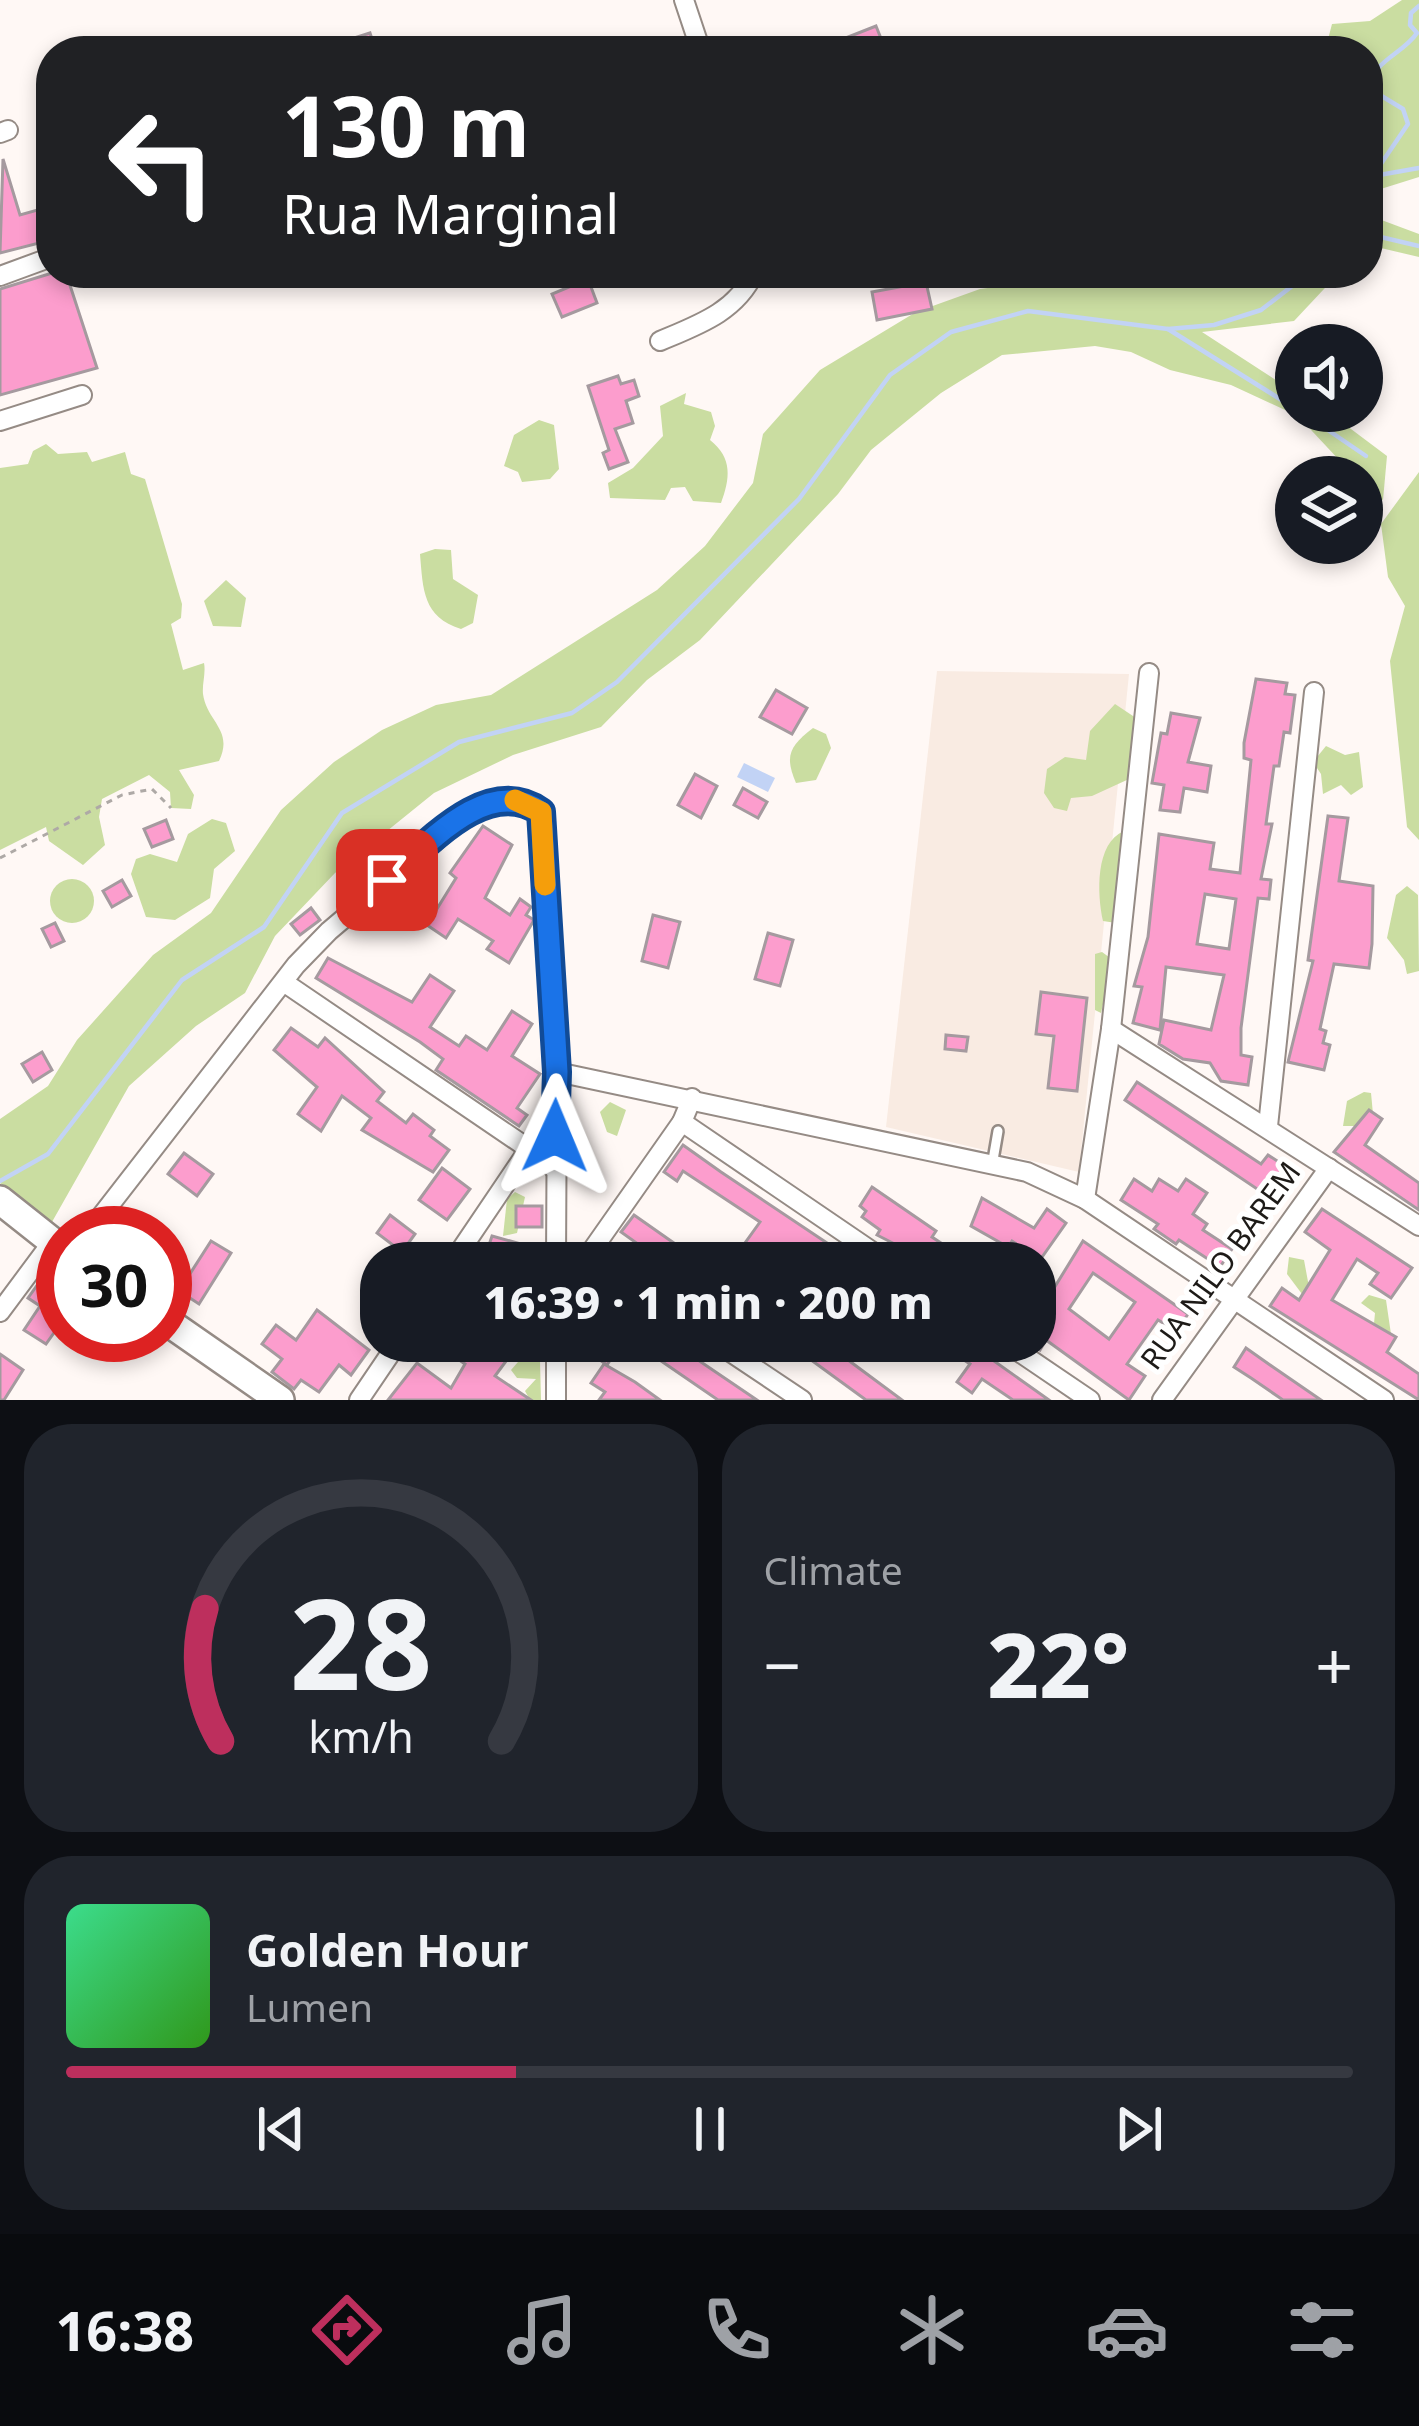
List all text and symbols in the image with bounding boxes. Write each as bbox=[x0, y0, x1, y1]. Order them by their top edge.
text: 130 m bbox=[282, 67, 530, 182]
icon: left bbox=[84, 84, 240, 240]
text: Rua Marginal bbox=[282, 176, 619, 250]
map controls bbox=[1275, 324, 1383, 564]
button: sound bbox=[1275, 324, 1383, 432]
button: layers bbox=[1275, 456, 1383, 564]
pin bbox=[336, 829, 438, 931]
icon: arrive bbox=[354, 847, 420, 913]
position arrow bbox=[492, 1073, 618, 1199]
street label: RUA NILO BAREM bbox=[1130, 1153, 1309, 1377]
speed limit sign: 30 bbox=[36, 1206, 192, 1362]
text: 16:39 · 1 min · 200 m bbox=[483, 1271, 933, 1332]
text: Climate bbox=[764, 1543, 903, 1596]
text: 28 bbox=[289, 1557, 432, 1727]
text: 22° bbox=[987, 1602, 1129, 1724]
text: − bbox=[764, 1619, 801, 1709]
text: + bbox=[1315, 1619, 1353, 1709]
text: km/h bbox=[308, 1707, 413, 1766]
text: Golden Hour bbox=[246, 1919, 528, 1980]
text: Lumen bbox=[246, 1980, 373, 2033]
icon: previous bbox=[248, 2096, 314, 2162]
icon: pause bbox=[677, 2096, 743, 2162]
icon: next bbox=[1106, 2096, 1172, 2162]
icon: directions bbox=[305, 2288, 389, 2372]
icon: music bbox=[500, 2288, 584, 2372]
icon: phone bbox=[695, 2288, 779, 2372]
icon: climate bbox=[890, 2288, 974, 2372]
icon: car bbox=[1085, 2288, 1169, 2372]
icon: filters bbox=[1280, 2288, 1364, 2372]
text: 16:38 bbox=[55, 2293, 194, 2367]

